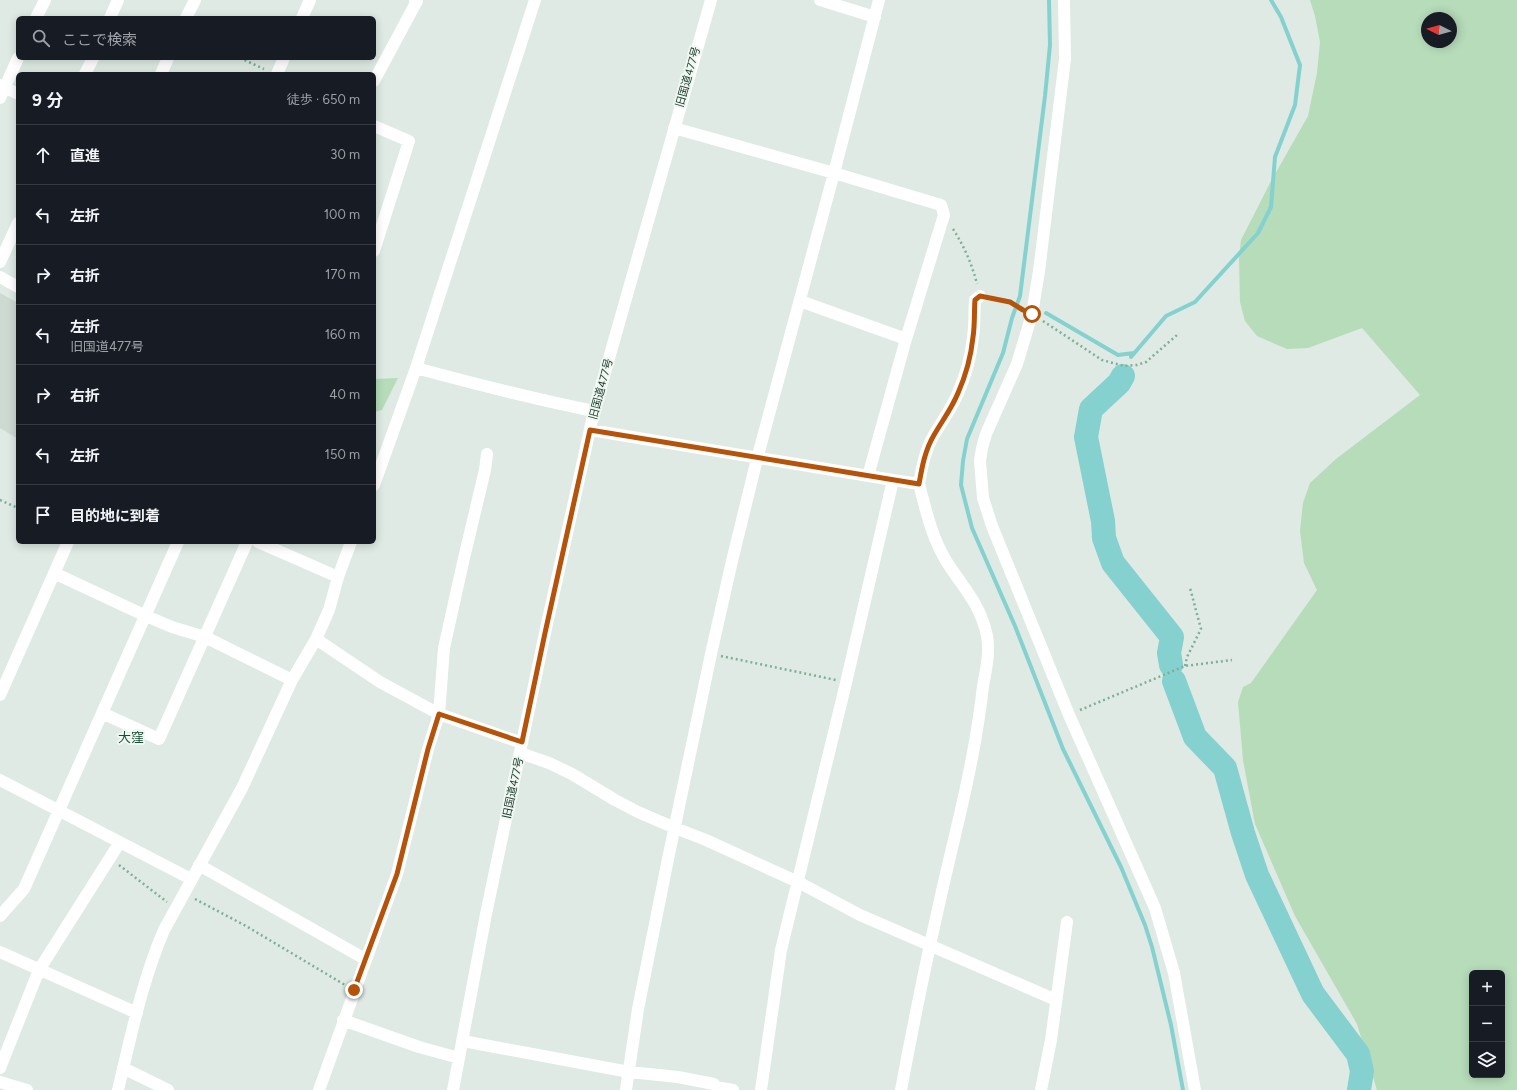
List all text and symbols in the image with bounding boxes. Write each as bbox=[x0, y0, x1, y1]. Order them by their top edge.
north arrow bbox=[1421, 12, 1457, 48]
search box bbox=[16, 16, 376, 60]
icon: search bbox=[30, 27, 52, 49]
text: ここで検索 bbox=[62, 31, 137, 49]
street label: 旧国道477号 bbox=[673, 45, 703, 109]
text: 9 分 bbox=[32, 90, 63, 110]
text: 徒歩 · 650 m bbox=[287, 92, 360, 107]
icon: ahead bbox=[32, 144, 54, 166]
text: 直進 bbox=[70, 147, 100, 165]
text: 30 m bbox=[330, 147, 360, 162]
icon: left bbox=[32, 204, 54, 226]
text: 左折 bbox=[70, 207, 100, 225]
text: 100 m bbox=[324, 207, 360, 222]
icon: right bbox=[32, 264, 54, 286]
text: 右折 bbox=[70, 267, 100, 285]
text: 170 m bbox=[325, 267, 360, 282]
route start bbox=[1023, 305, 1041, 323]
text: 左折 bbox=[70, 318, 100, 336]
icon: left bbox=[32, 324, 54, 346]
text: 160 m bbox=[325, 327, 360, 342]
text: 旧国道477号 bbox=[70, 339, 144, 354]
street label: 旧国道477号 bbox=[587, 357, 615, 421]
icon: right bbox=[32, 384, 54, 406]
text: 右折 bbox=[70, 387, 100, 405]
text: 40 m bbox=[329, 387, 360, 402]
icon: left bbox=[32, 444, 54, 466]
text: 左折 bbox=[70, 447, 100, 465]
text: 150 m bbox=[325, 447, 360, 462]
icon: arrive bbox=[32, 504, 54, 526]
text: 目的地に到着 bbox=[70, 507, 160, 525]
district label: 大窪 bbox=[118, 730, 144, 745]
street label: 旧国道477号 bbox=[500, 756, 526, 820]
map controls bbox=[1469, 970, 1505, 1078]
button: + bbox=[1469, 970, 1505, 1006]
route end bbox=[345, 981, 363, 999]
button: − bbox=[1469, 1006, 1505, 1042]
button: layers bbox=[1469, 1042, 1505, 1078]

